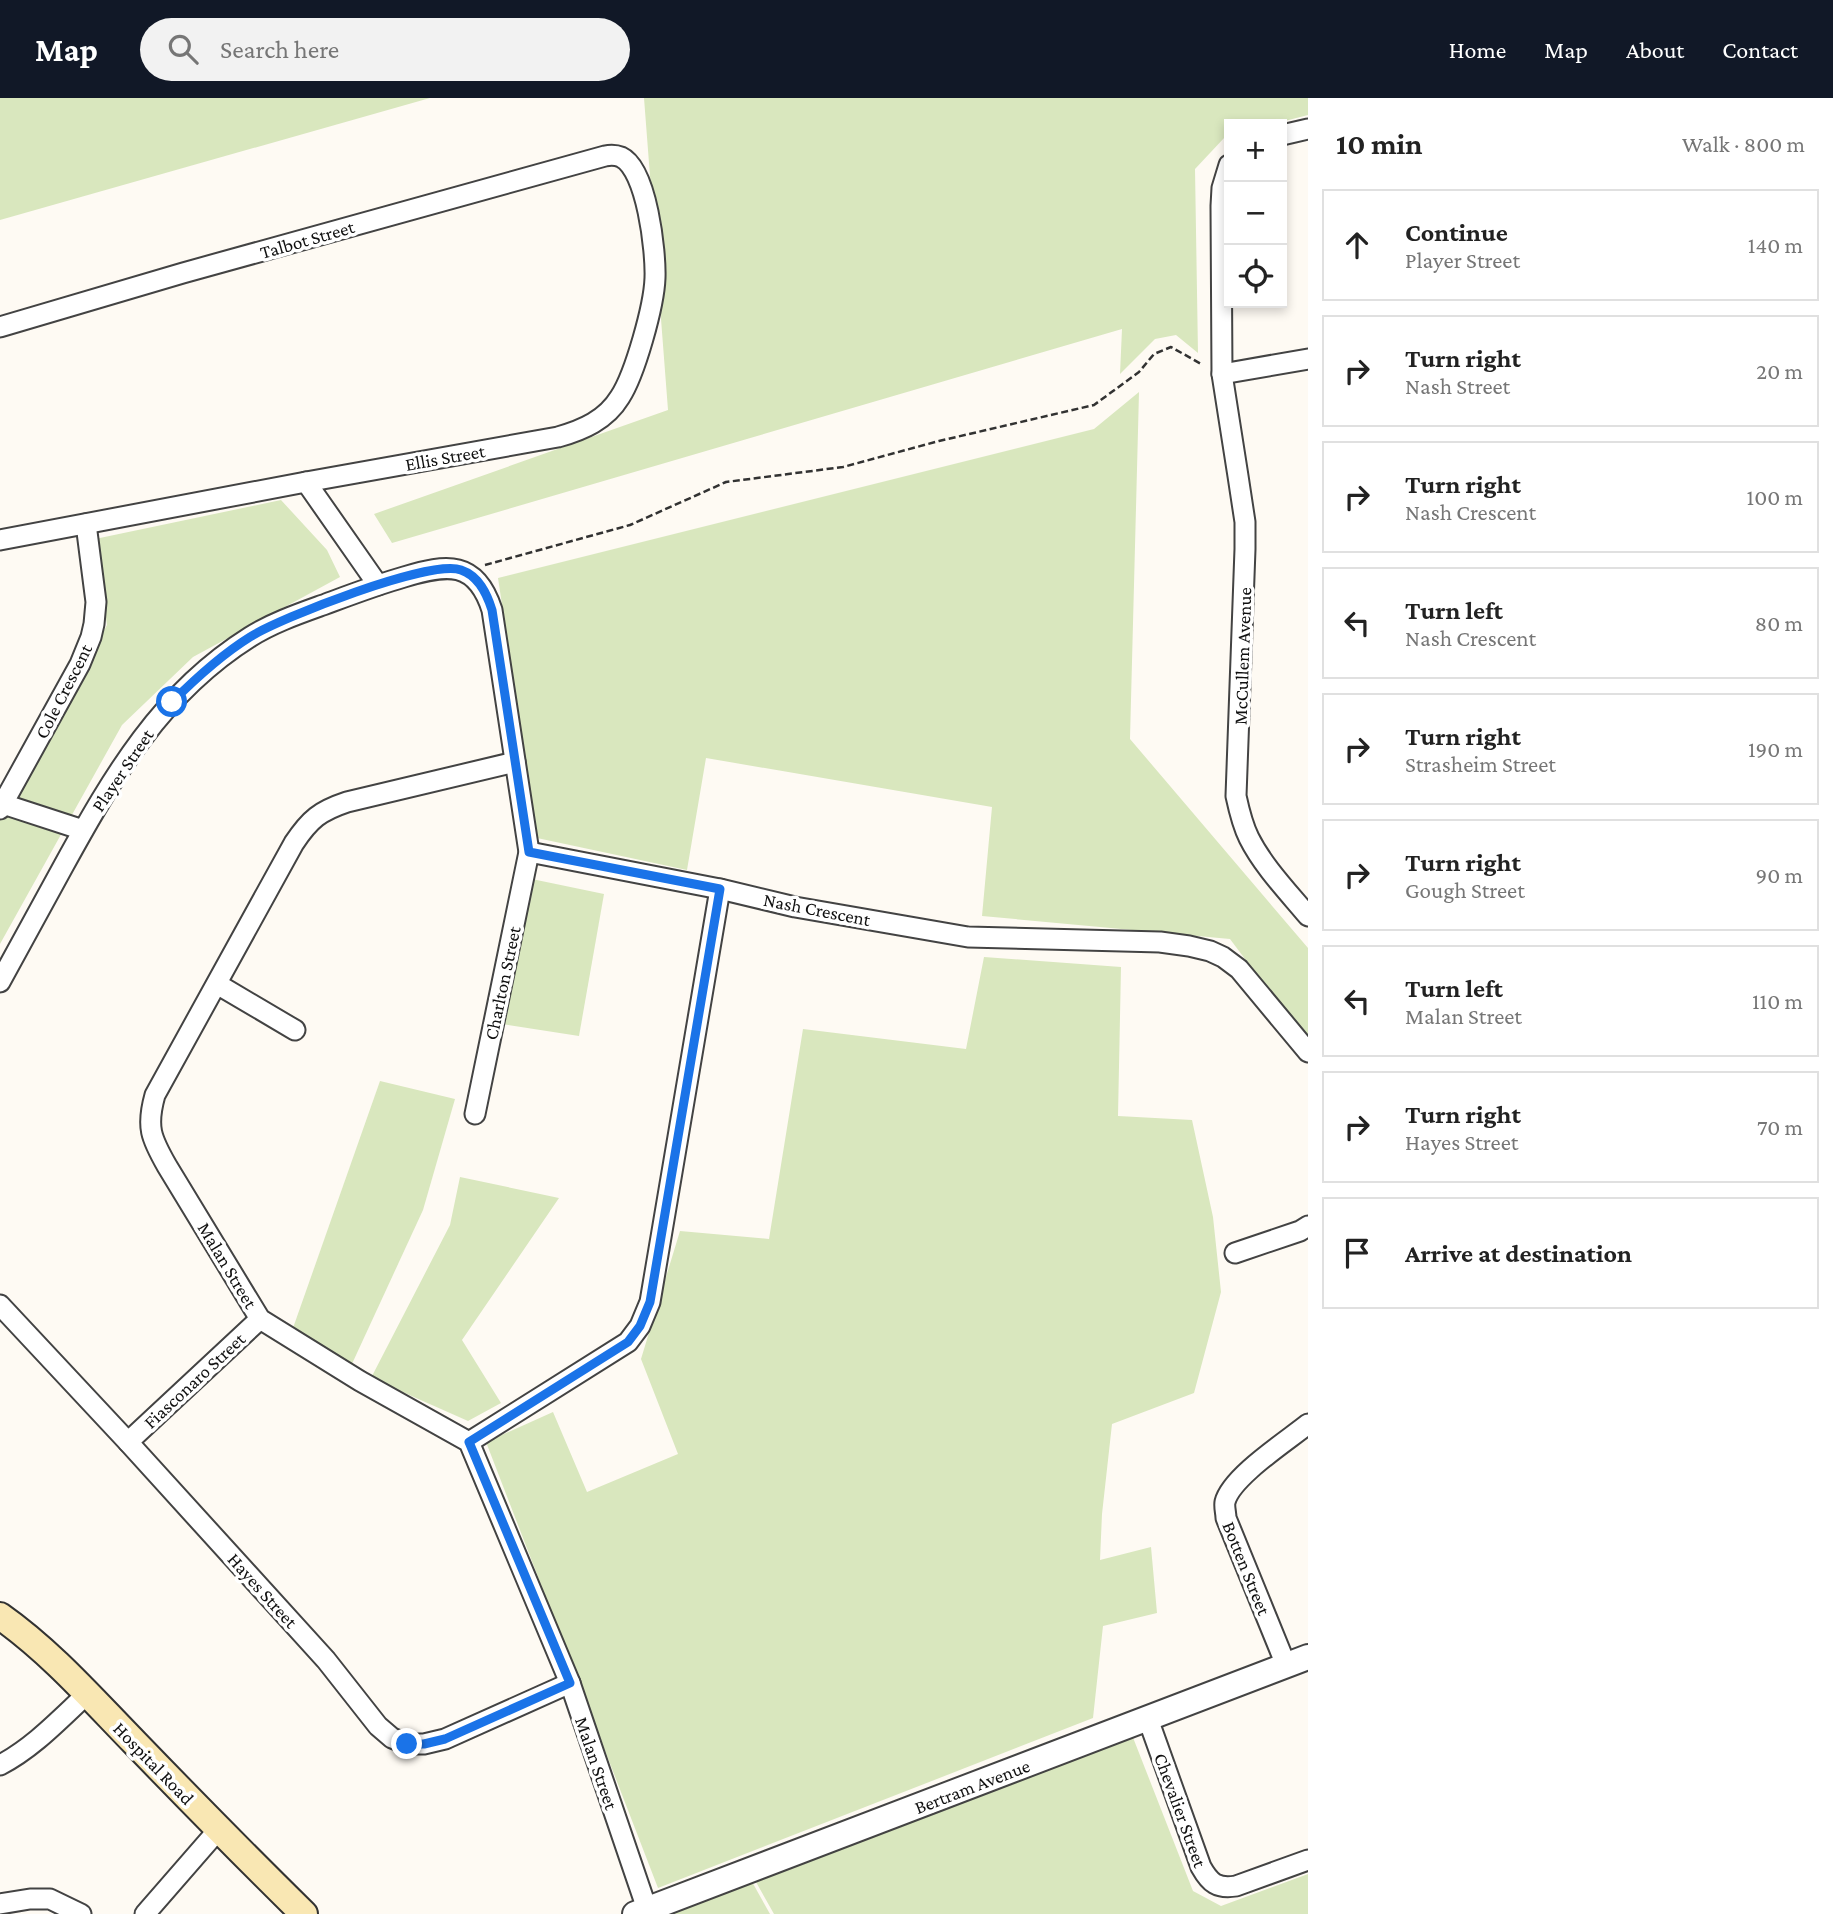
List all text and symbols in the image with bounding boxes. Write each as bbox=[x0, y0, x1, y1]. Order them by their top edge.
search box bbox=[140, 18, 630, 81]
icon: search bbox=[164, 30, 202, 68]
text: Map bbox=[35, 31, 98, 68]
text: Search here bbox=[220, 35, 339, 64]
text: Home bbox=[1449, 36, 1506, 63]
text: Map bbox=[1544, 36, 1588, 63]
text: About bbox=[1626, 36, 1684, 63]
text: Contact bbox=[1722, 36, 1798, 63]
map controls bbox=[1224, 119, 1287, 308]
button: + bbox=[1224, 119, 1287, 182]
text: 10 min bbox=[1336, 127, 1423, 160]
text: Walk · 800 m bbox=[1682, 131, 1805, 157]
button: − bbox=[1224, 182, 1287, 245]
street label: Talbot Street bbox=[258, 216, 357, 263]
text: Continue bbox=[1405, 218, 1508, 247]
icon: ahead bbox=[1338, 226, 1376, 264]
text: 140 m bbox=[1748, 232, 1803, 258]
button: locate bbox=[1224, 245, 1287, 308]
text: Player Street bbox=[1405, 247, 1520, 273]
text: Turn right bbox=[1405, 344, 1521, 373]
icon: right bbox=[1338, 352, 1376, 390]
text: 20 m bbox=[1756, 358, 1803, 384]
text: Nash Street bbox=[1405, 373, 1510, 399]
street label: Ellis Street bbox=[403, 440, 487, 475]
text: Turn right bbox=[1405, 470, 1521, 499]
icon: right bbox=[1338, 478, 1376, 516]
text: 100 m bbox=[1747, 484, 1803, 510]
text: Nash Crescent bbox=[1405, 499, 1536, 525]
street label: McCullem Avenue bbox=[1230, 587, 1255, 725]
text: Turn left bbox=[1405, 596, 1503, 625]
icon: left bbox=[1338, 604, 1376, 642]
text: 80 m bbox=[1755, 610, 1803, 636]
text: Nash Crescent bbox=[1405, 625, 1536, 651]
street label: Cole Crescent bbox=[31, 640, 97, 742]
route start bbox=[156, 686, 187, 717]
text: Turn right bbox=[1405, 722, 1521, 751]
street label: Player Street bbox=[87, 724, 158, 816]
icon: right bbox=[1338, 730, 1376, 768]
text: 190 m bbox=[1748, 736, 1803, 762]
text: Strasheim Street bbox=[1405, 751, 1556, 777]
text: Turn right bbox=[1405, 848, 1521, 877]
icon: right bbox=[1338, 856, 1376, 894]
text: 90 m bbox=[1756, 862, 1803, 888]
text: Gough Street bbox=[1405, 877, 1525, 903]
street label: Nash Crescent bbox=[762, 889, 873, 930]
street label: Charlton Street bbox=[480, 924, 525, 1042]
text: Turn left bbox=[1405, 974, 1503, 1003]
icon: left bbox=[1338, 982, 1376, 1020]
text: 110 m bbox=[1752, 988, 1803, 1014]
text: Malan Street bbox=[1405, 1003, 1522, 1029]
text: Turn right bbox=[1405, 1100, 1521, 1129]
icon: right bbox=[1338, 1108, 1376, 1146]
text: 70 m bbox=[1757, 1114, 1803, 1140]
text: Hayes Street bbox=[1405, 1129, 1518, 1155]
street label: Malan Street bbox=[194, 1218, 262, 1313]
icon: arrive bbox=[1338, 1234, 1376, 1272]
text: Arrive at destination bbox=[1405, 1239, 1632, 1268]
street label: Fiasconaro Street bbox=[139, 1328, 250, 1433]
street label: Botten Street bbox=[1218, 1518, 1275, 1619]
street label: Hayes Street bbox=[223, 1549, 302, 1633]
street label: Malan Street bbox=[571, 1714, 622, 1813]
street label: Hospital Road bbox=[109, 1718, 198, 1809]
route end bbox=[391, 1728, 422, 1759]
street label: Chevalier Street bbox=[1150, 1750, 1211, 1871]
street label: Bertram Avenue bbox=[912, 1755, 1033, 1818]

